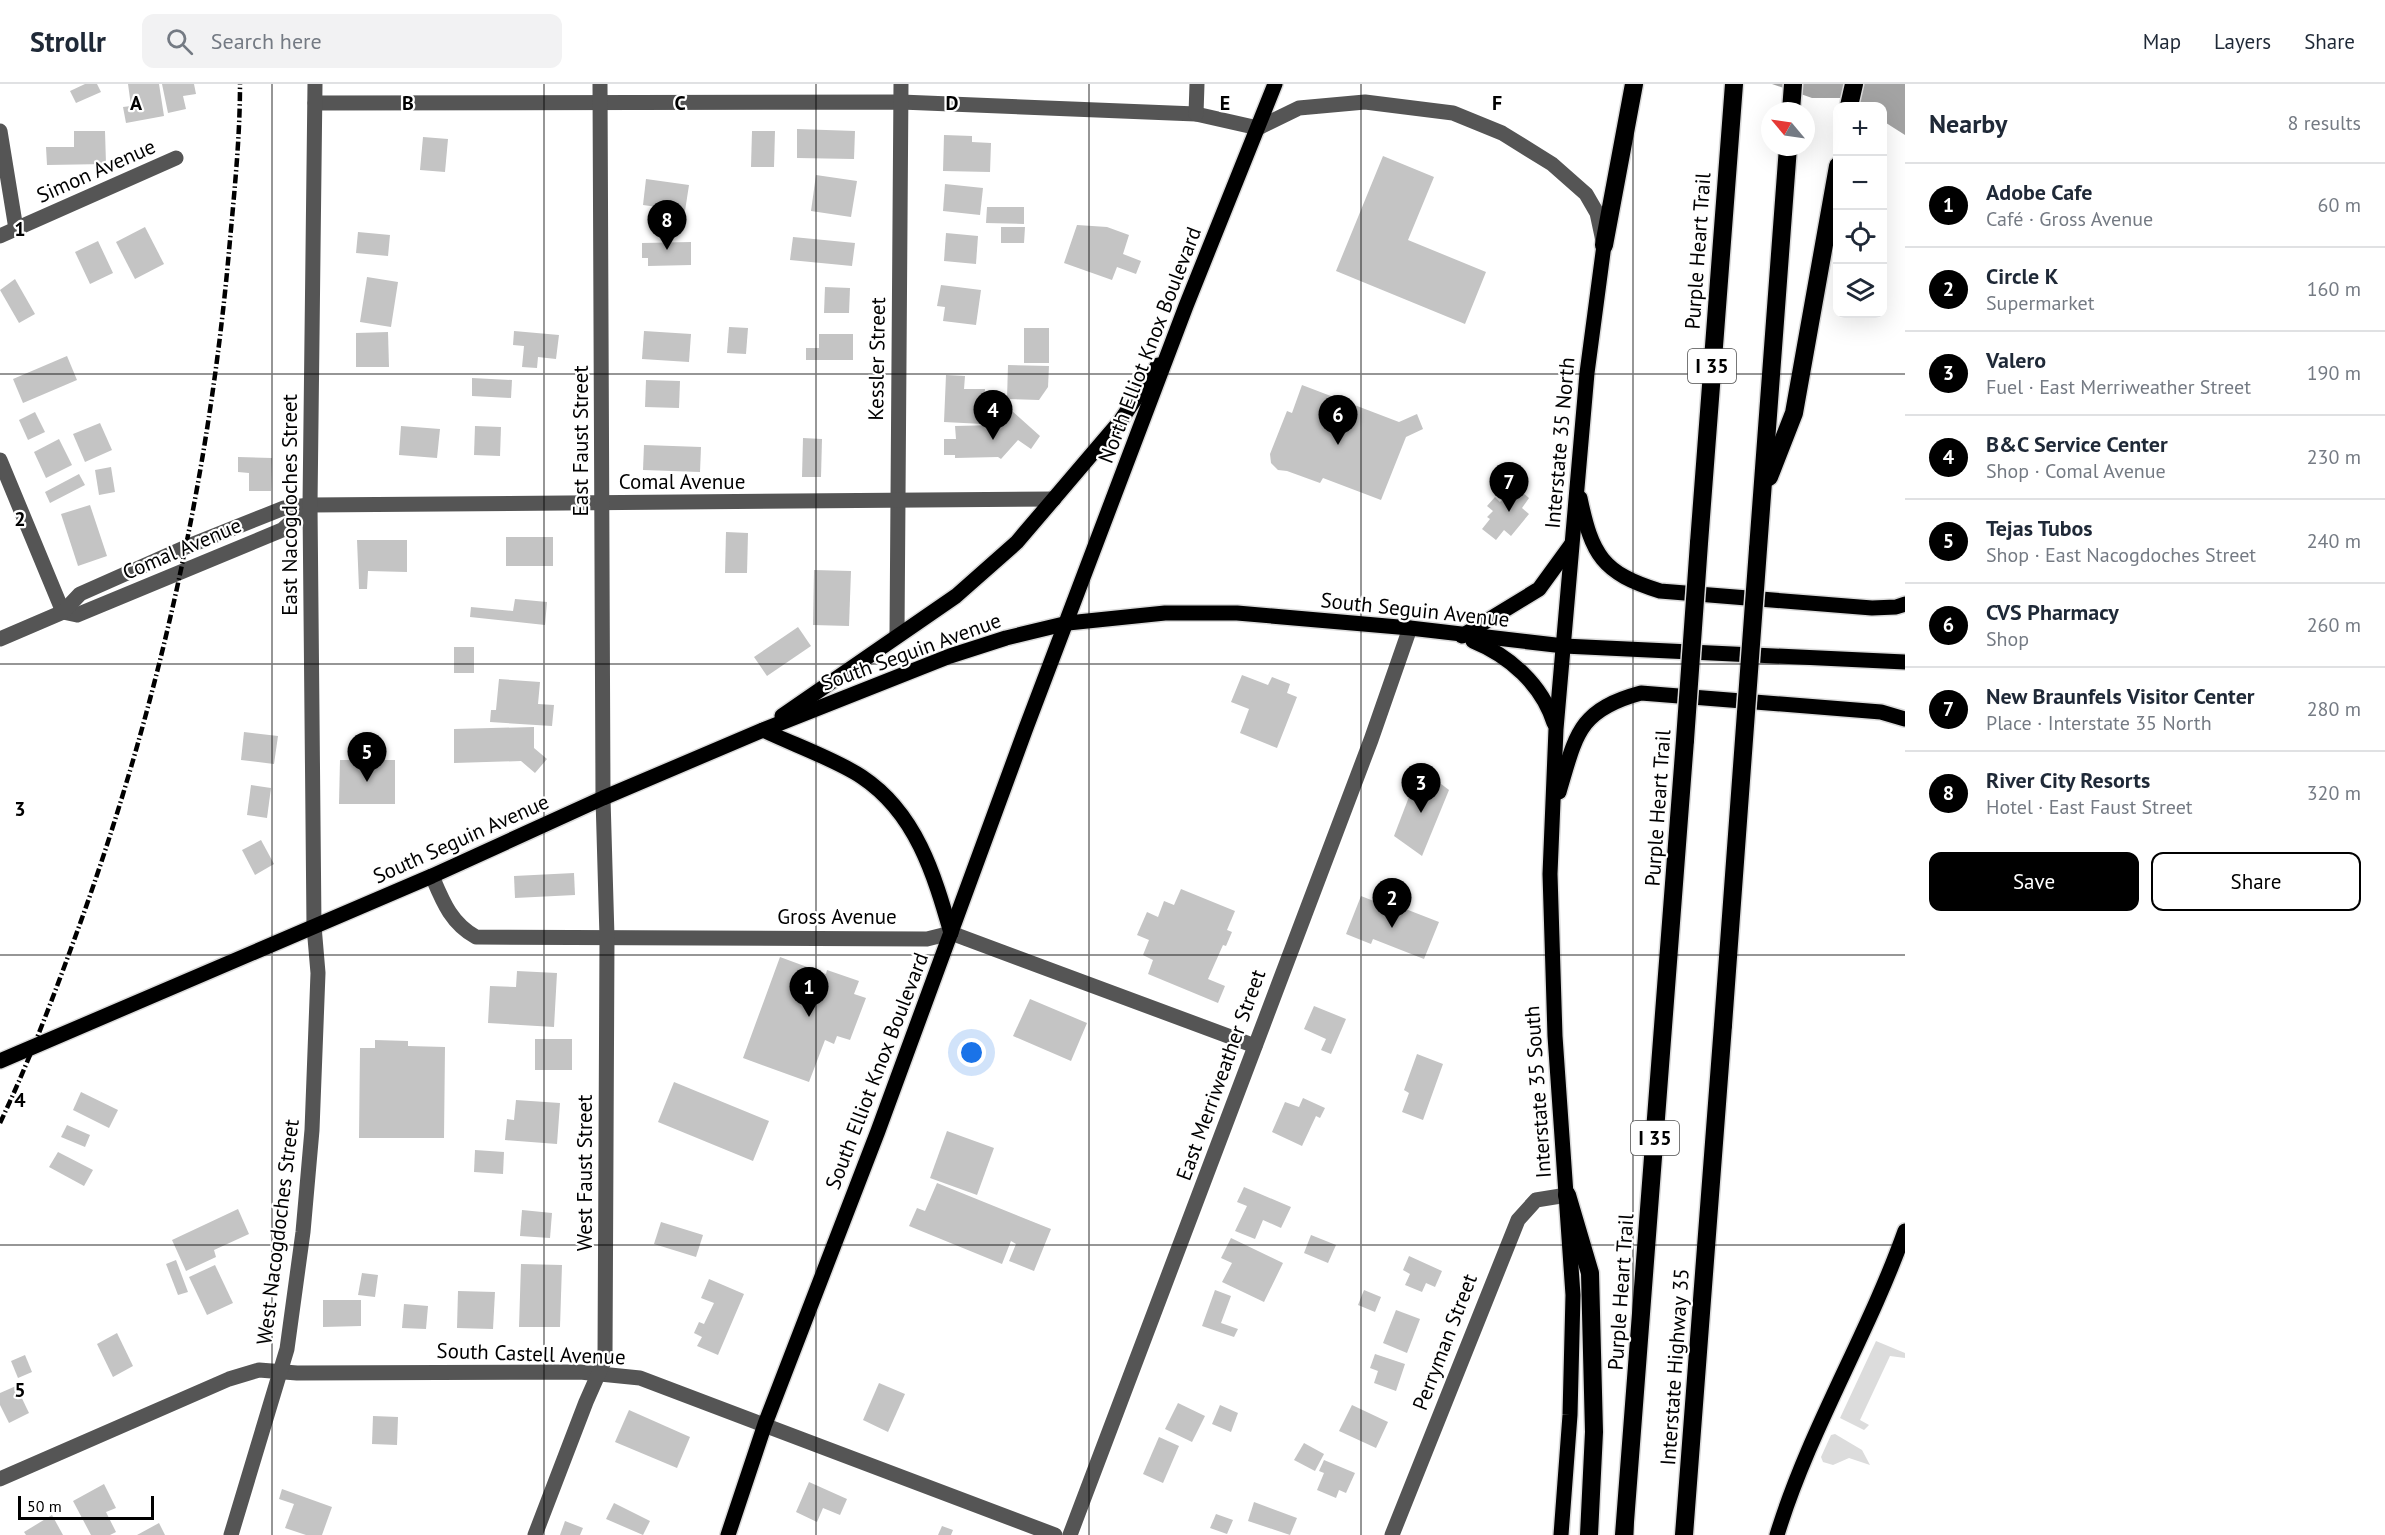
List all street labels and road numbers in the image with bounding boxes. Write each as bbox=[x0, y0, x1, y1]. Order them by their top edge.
street label: Simon Avenue bbox=[32, 132, 159, 209]
street label: Purple Heart Trail bbox=[1679, 172, 1716, 330]
street label: North Elliot Knox Boulevard bbox=[1092, 223, 1207, 467]
street label: Kessler Street bbox=[862, 297, 891, 421]
road number: I 35 bbox=[1688, 349, 1736, 383]
street label: Interstate 35 North bbox=[1539, 356, 1580, 530]
street label: East Faust Street bbox=[567, 365, 594, 517]
street label: East Nacogdoches Street bbox=[276, 394, 303, 616]
street label: Comal Avenue bbox=[619, 468, 745, 495]
street label: Comal Avenue bbox=[118, 511, 245, 586]
street label: South Seguin Avenue bbox=[1319, 586, 1511, 633]
street label: South Seguin Avenue bbox=[817, 606, 1005, 697]
street label: Purple Heart Trail bbox=[1639, 729, 1676, 887]
street label: South Seguin Avenue bbox=[369, 788, 553, 889]
street label: Gross Avenue bbox=[777, 903, 897, 930]
street label: South Elliot Knox Boulevard bbox=[819, 949, 934, 1193]
street label: East Merriweather Street bbox=[1170, 966, 1271, 1184]
street label: Interstate 35 South bbox=[1518, 1005, 1557, 1179]
street label: West Faust Street bbox=[571, 1095, 598, 1251]
street label: West Nacogdoches Street bbox=[250, 1118, 305, 1346]
road number: I 35 bbox=[1631, 1121, 1679, 1155]
street label: Purple Heart Trail bbox=[1602, 1213, 1639, 1371]
street label: Interstate Highway 35 bbox=[1654, 1267, 1695, 1467]
street label: Perryman Street bbox=[1406, 1270, 1483, 1414]
street label: South Castell Avenue bbox=[436, 1337, 626, 1370]

